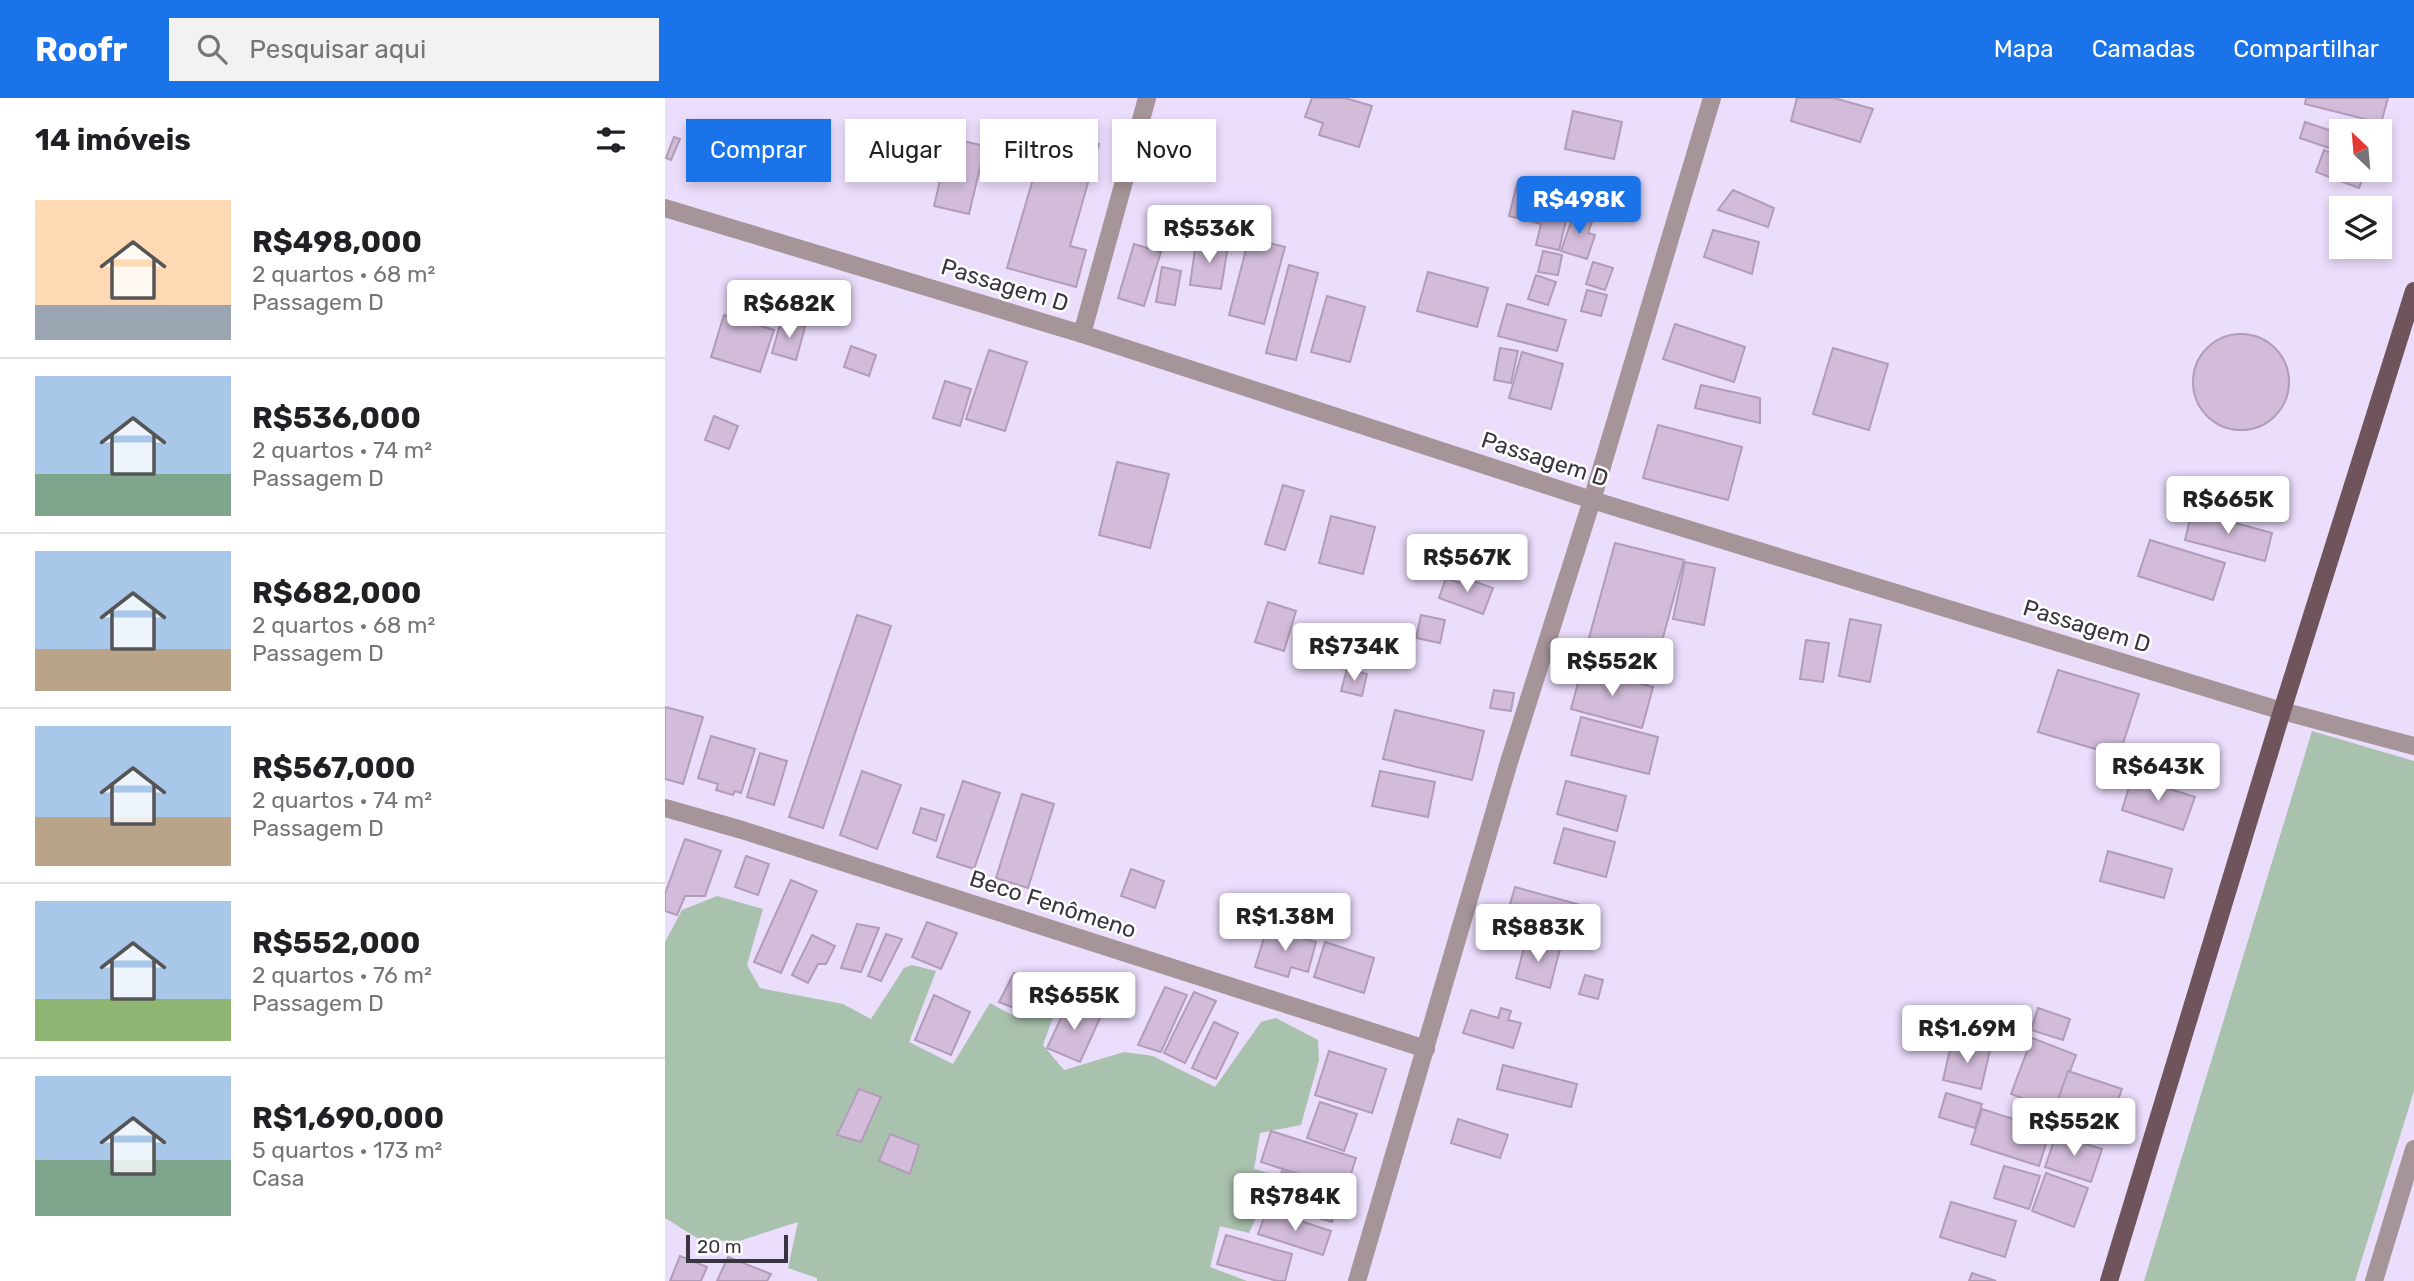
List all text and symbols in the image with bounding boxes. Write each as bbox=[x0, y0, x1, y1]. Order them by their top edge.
search box bbox=[169, 18, 659, 81]
text: Roofr bbox=[35, 30, 127, 69]
icon: search bbox=[193, 30, 231, 68]
text: Pesquisar aqui bbox=[249, 34, 426, 65]
text: Mapa bbox=[1994, 35, 2054, 63]
text: Camadas bbox=[2092, 35, 2195, 63]
text: Compartilhar bbox=[2233, 35, 2379, 63]
chip: Comprar bbox=[686, 119, 831, 182]
chip: Alugar bbox=[845, 119, 966, 182]
chip: Filtros bbox=[980, 119, 1098, 182]
chip: Novo bbox=[1112, 119, 1216, 182]
north arrow bbox=[2329, 119, 2392, 182]
map controls bbox=[2329, 119, 2392, 259]
icon: filters bbox=[592, 121, 630, 159]
text: 14 imóveis bbox=[35, 122, 191, 158]
pin: R$498K bbox=[1522, 176, 1636, 236]
text: R$498K bbox=[1533, 185, 1625, 213]
button: layers bbox=[2329, 196, 2392, 259]
pin: R$536K bbox=[1152, 206, 1266, 265]
text: R$536K bbox=[1163, 214, 1255, 242]
text: R$498,000 bbox=[252, 224, 422, 260]
icon: home bbox=[91, 228, 175, 312]
street label: Passagem D bbox=[938, 252, 1072, 318]
text: 2 quartos · 68 m² bbox=[252, 260, 435, 288]
pin: R$682K bbox=[732, 280, 846, 340]
text: Passagem D bbox=[252, 288, 384, 316]
text: R$682K bbox=[743, 289, 835, 317]
text: R$536,000 bbox=[252, 400, 421, 436]
icon: home bbox=[91, 404, 175, 488]
street label: Passagem D bbox=[1478, 425, 1612, 493]
text: 2 quartos · 74 m² bbox=[252, 436, 432, 464]
text: Passagem D bbox=[252, 464, 384, 492]
pin: R$665K bbox=[2171, 476, 2285, 536]
text: R$665K bbox=[2182, 485, 2274, 513]
pin: R$567K bbox=[1410, 534, 1524, 594]
text: R$567K bbox=[1423, 543, 1511, 571]
text: R$682,000 bbox=[252, 575, 421, 611]
icon: home bbox=[91, 579, 175, 663]
street label: Passagem D bbox=[2020, 593, 2154, 659]
text: 2 quartos · 68 m² bbox=[252, 611, 435, 639]
pin: R$734K bbox=[1297, 624, 1411, 683]
text: R$734K bbox=[1309, 632, 1399, 660]
pin: R$552K bbox=[1555, 638, 1669, 698]
text: Passagem D bbox=[252, 639, 384, 667]
text: R$552K bbox=[1566, 647, 1658, 675]
pin: R$643K bbox=[2101, 744, 2215, 803]
text: R$567,000 bbox=[252, 750, 415, 786]
text: R$643K bbox=[2112, 752, 2204, 780]
icon: home bbox=[91, 754, 175, 838]
text: 2 quartos · 74 m² bbox=[252, 786, 432, 814]
text: Passagem D bbox=[252, 814, 384, 842]
street label: Beco Fenômeno bbox=[966, 864, 1140, 944]
pin: R$1.38M bbox=[1220, 894, 1350, 953]
text: R$1.38M bbox=[1236, 902, 1335, 930]
pin: R$883K bbox=[1481, 904, 1595, 964]
text: R$883K bbox=[1492, 913, 1584, 941]
text: R$552,000 bbox=[252, 925, 420, 961]
icon: home bbox=[91, 929, 175, 1013]
text: 2 quartos · 76 m² bbox=[252, 961, 432, 989]
pin: R$655K bbox=[1017, 972, 1131, 1032]
text: R$655K bbox=[1028, 981, 1120, 1009]
text: Passagem D bbox=[252, 989, 384, 1017]
pin: R$1.69M bbox=[1902, 1006, 2032, 1065]
text: R$1.69M bbox=[1918, 1014, 2016, 1042]
pin: R$552K bbox=[2017, 1098, 2131, 1158]
text: R$1,690,000 bbox=[252, 1100, 444, 1136]
icon: home bbox=[91, 1104, 175, 1188]
text: R$552K bbox=[2028, 1107, 2120, 1135]
text: 5 quartos · 173 m² bbox=[252, 1136, 442, 1164]
text: Casa bbox=[252, 1164, 304, 1192]
pin: R$784K bbox=[1238, 1174, 1352, 1233]
text: R$784K bbox=[1250, 1182, 1340, 1210]
scale bar bbox=[686, 1232, 787, 1264]
text: 20 m bbox=[697, 1235, 742, 1258]

